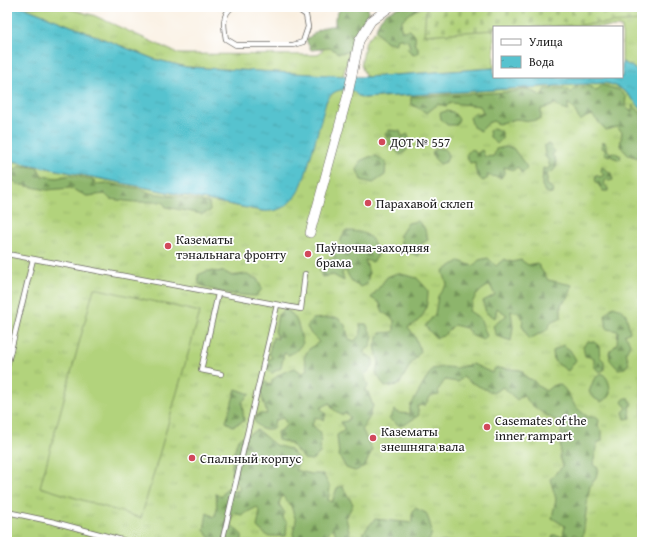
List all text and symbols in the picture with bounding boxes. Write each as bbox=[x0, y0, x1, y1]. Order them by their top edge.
legend bbox=[493, 26, 623, 78]
text: Улица bbox=[529, 33, 563, 50]
text: Вода bbox=[529, 53, 554, 70]
place label: ДОТ № 557 bbox=[389, 133, 450, 152]
marker: ДОТ № 557 bbox=[377, 137, 387, 147]
place label: Парахавой склеп bbox=[376, 194, 473, 213]
marker: Парахавой склеп bbox=[363, 198, 373, 208]
place label: Казематы тэнальнага фронту bbox=[176, 230, 287, 264]
place label: Паўночна-заходняя брама bbox=[316, 238, 430, 272]
marker: Казематы тэнальнага фронту bbox=[163, 241, 173, 251]
marker: Паўночна-заходняя брама bbox=[303, 249, 313, 259]
place label: Casemates of the inner rampart bbox=[495, 411, 587, 445]
place label: Казематы знешняга вала bbox=[381, 422, 465, 456]
marker: Casemates of the inner rampart bbox=[482, 422, 492, 432]
marker: Казематы знешняга вала bbox=[368, 433, 378, 443]
place label: Спальный корпус bbox=[200, 449, 302, 468]
marker: Спальный корпус bbox=[187, 453, 197, 463]

